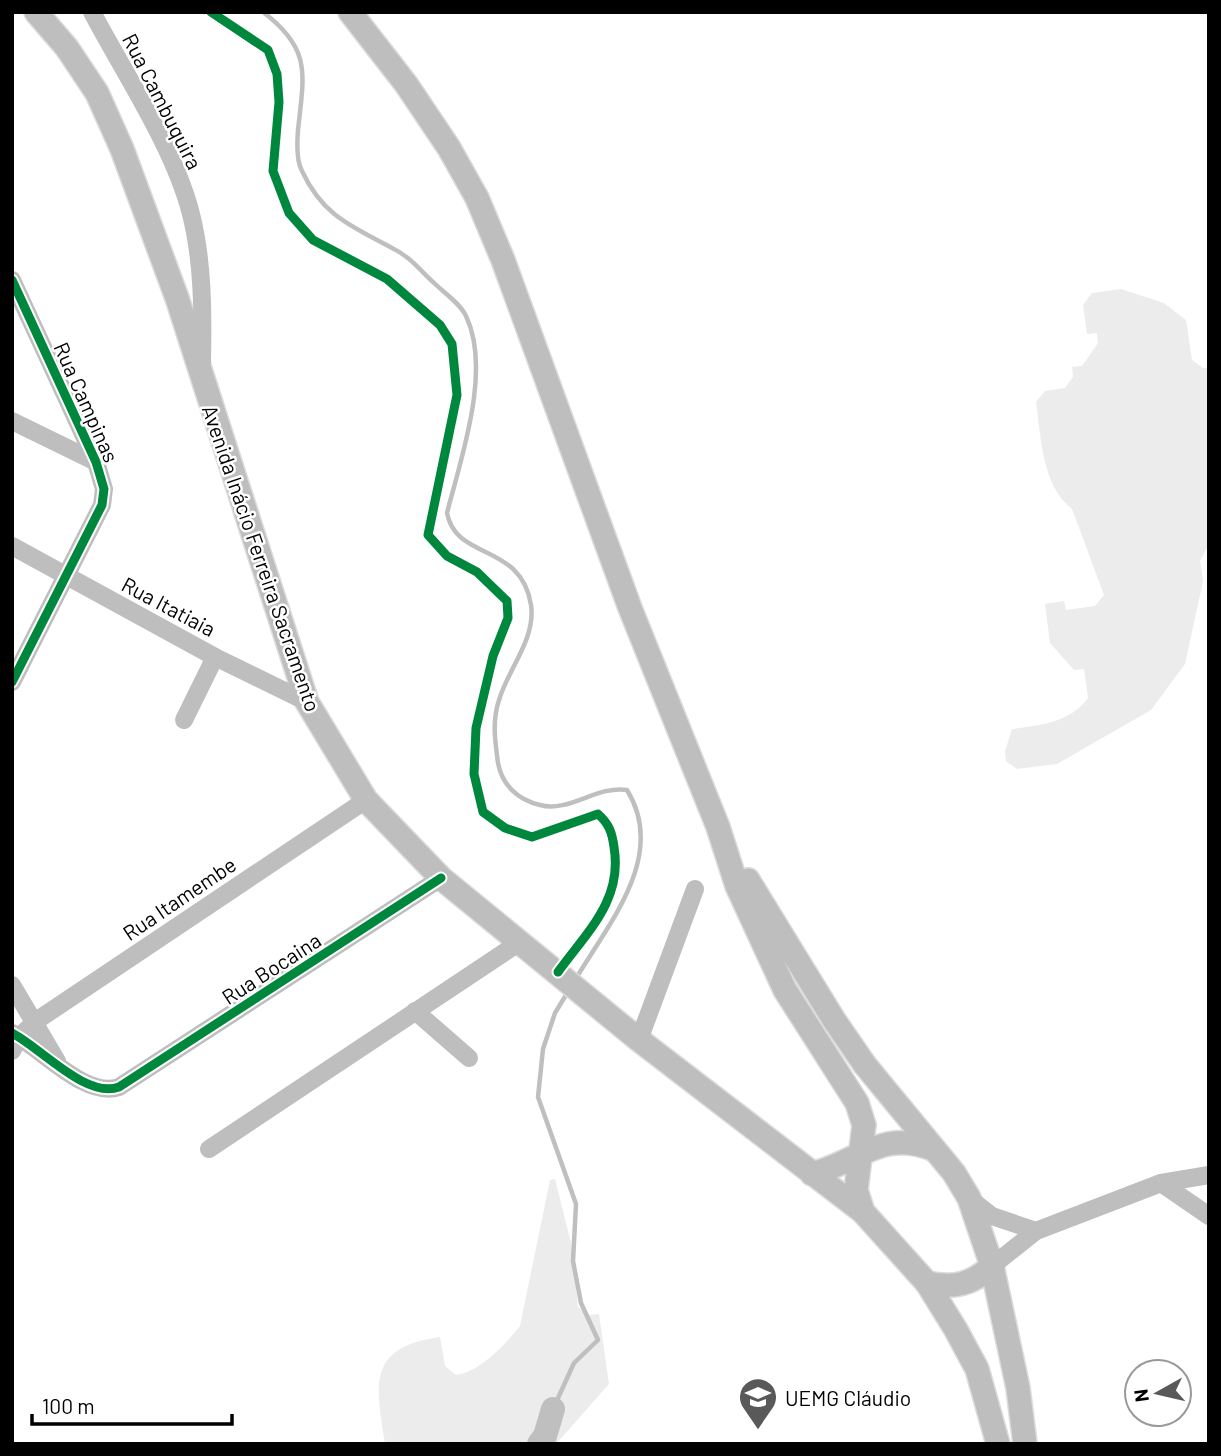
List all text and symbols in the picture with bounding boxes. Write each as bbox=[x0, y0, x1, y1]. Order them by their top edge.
street label: Rua Cambuquira bbox=[118, 29, 208, 173]
street label: Rua Campinas bbox=[49, 338, 125, 466]
street label: Avenida Inácio Ferreira Sacramento bbox=[198, 401, 326, 715]
street label: Rua Itatiaia bbox=[118, 571, 220, 641]
street label: Rua Itamembe bbox=[118, 851, 240, 945]
street label: Rua Bocaina bbox=[217, 927, 325, 1009]
north arrow bbox=[1123, 1358, 1193, 1428]
school or university icon: UEMG Cláudio bbox=[737, 1376, 779, 1431]
scale bar bbox=[32, 1382, 231, 1426]
place label: UEMG Cláudio bbox=[785, 1385, 911, 1410]
text: N bbox=[1128, 1388, 1153, 1403]
text: 100 m bbox=[42, 1393, 95, 1418]

